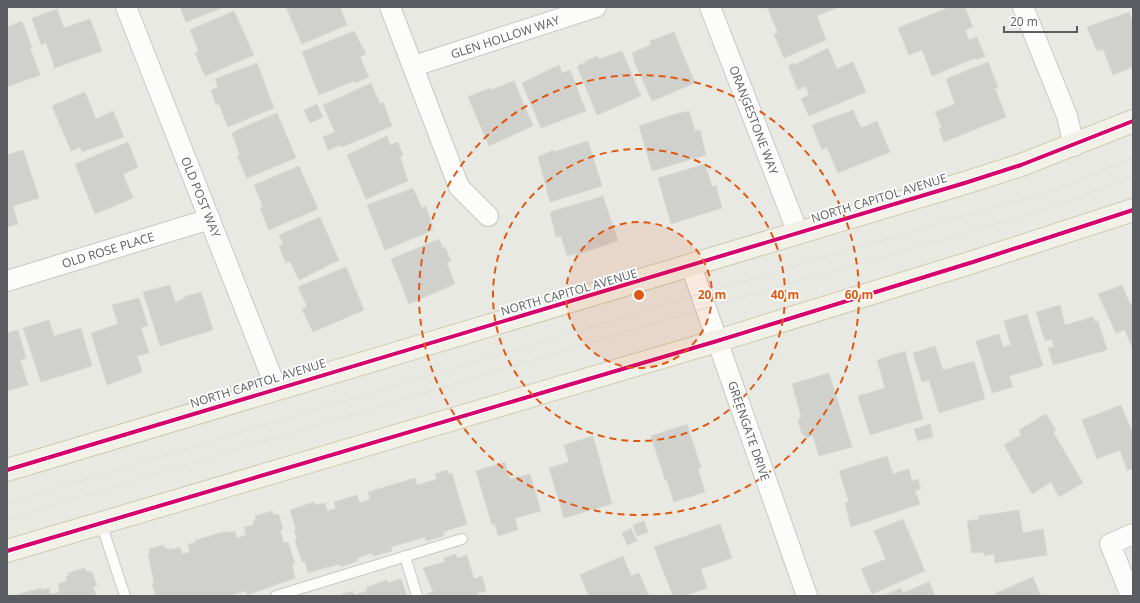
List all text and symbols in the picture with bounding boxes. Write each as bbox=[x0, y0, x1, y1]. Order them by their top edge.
scale bar bbox=[1004, 8, 1077, 34]
street label: GLEN HOLLOW WAY bbox=[448, 11, 562, 63]
text: 20 m bbox=[1010, 13, 1038, 30]
street label: ORANGESTONE WAY bbox=[725, 63, 783, 177]
street label: OLD POST WAY bbox=[177, 154, 225, 240]
street label: NORTH CAPITOL AVENUE bbox=[809, 169, 949, 227]
street label: OLD ROSE PLACE bbox=[60, 228, 156, 272]
street label: NORTH CAPITOL AVENUE bbox=[499, 264, 639, 320]
text: 20 m bbox=[698, 286, 726, 303]
text: 40 m bbox=[771, 286, 799, 303]
text: 60 m bbox=[845, 286, 873, 303]
centre of rings bbox=[632, 288, 646, 302]
street label: NORTH CAPITOL AVENUE bbox=[188, 354, 328, 412]
street label: GREENGATE DRIVE bbox=[724, 379, 774, 483]

